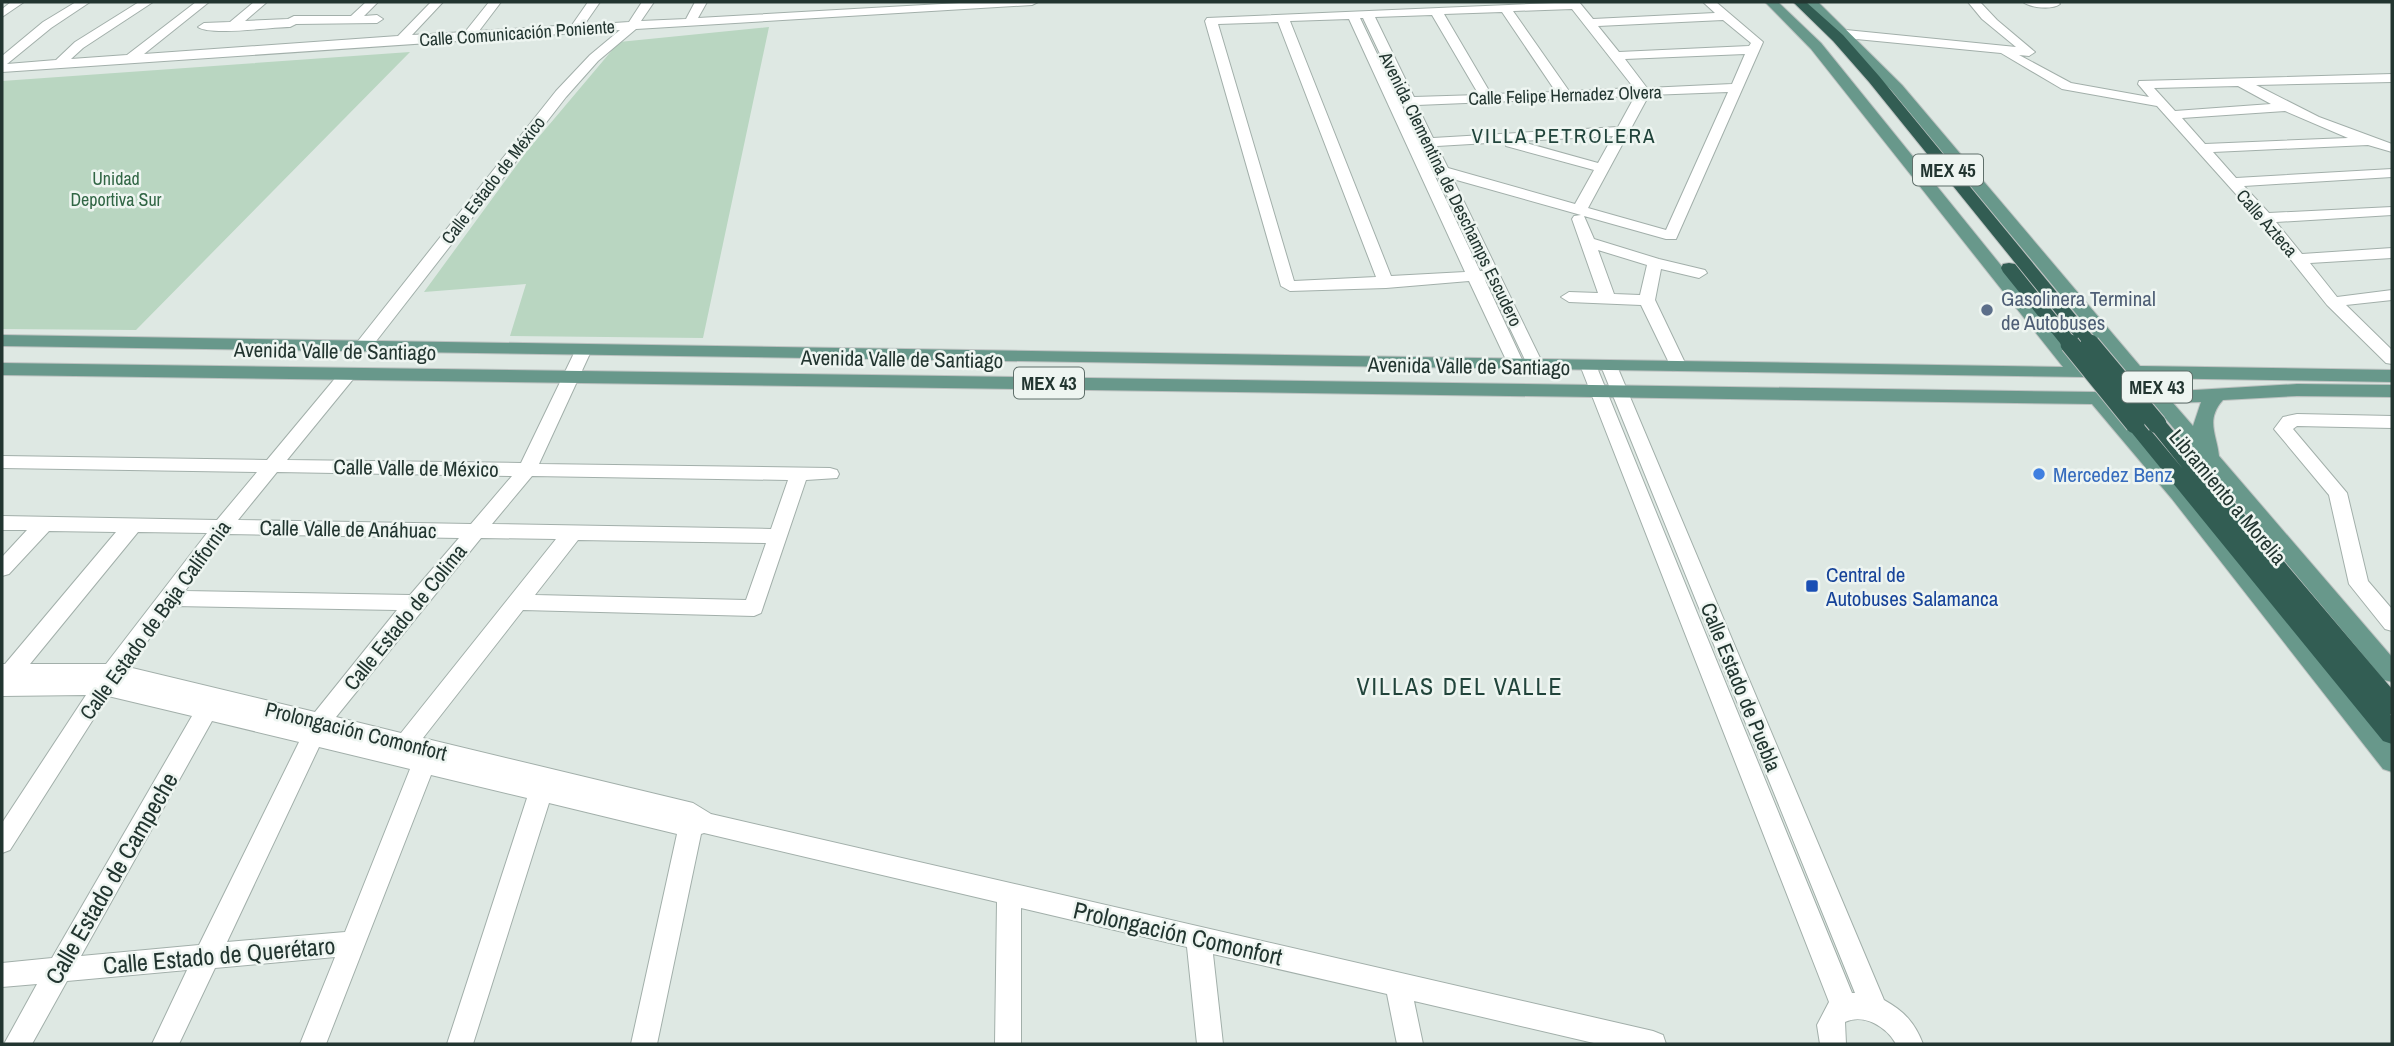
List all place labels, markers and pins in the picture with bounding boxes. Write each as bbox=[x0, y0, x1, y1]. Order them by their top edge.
place label: Gasolinera Terminal de Autobuses bbox=[2001, 284, 2156, 337]
marker: Gasolinera Terminal de Autobuses bbox=[1979, 302, 1995, 318]
place label: Mercedez Benz bbox=[2053, 460, 2173, 489]
marker: Mercedez Benz bbox=[2031, 466, 2047, 482]
place label: Central de Autobuses Salamanca bbox=[1825, 560, 1999, 613]
marker: Central de Autobuses Salamanca bbox=[1804, 578, 1820, 594]

